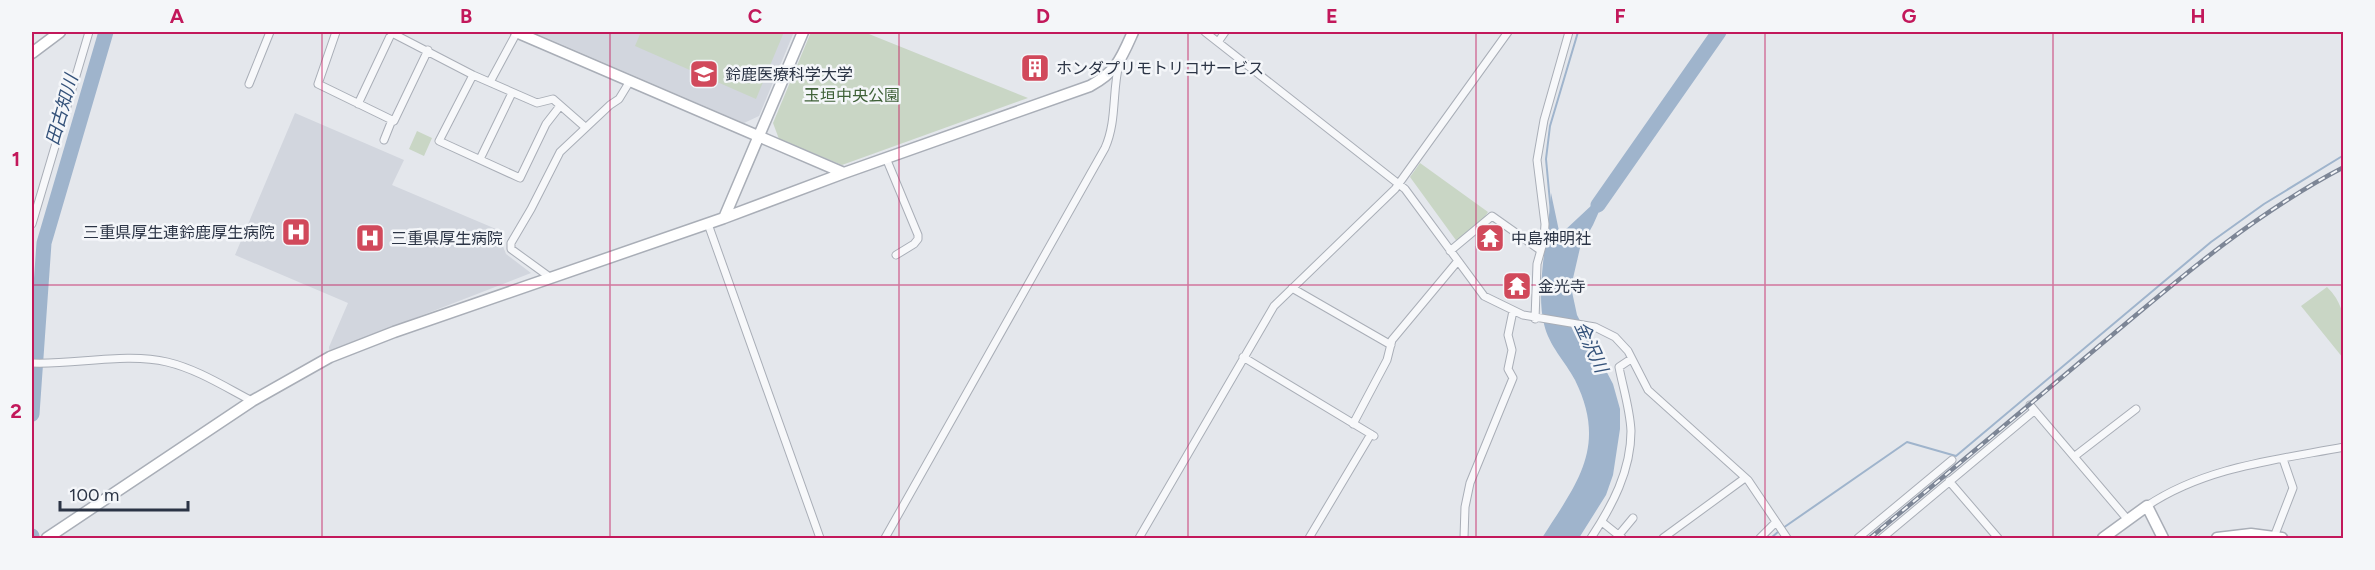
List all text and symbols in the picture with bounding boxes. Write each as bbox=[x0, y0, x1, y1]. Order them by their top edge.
text: A bbox=[170, 4, 185, 28]
text: B bbox=[460, 4, 472, 28]
text: C bbox=[748, 4, 762, 28]
text: D bbox=[1036, 4, 1050, 28]
text: E bbox=[1326, 4, 1338, 28]
text: F bbox=[1614, 4, 1626, 28]
text: G bbox=[1902, 4, 1917, 28]
text: H bbox=[2191, 4, 2206, 28]
building icon: ホンダプリモトリコサービス bbox=[1019, 52, 1051, 84]
school or university icon: 鈴鹿医療科学大学 bbox=[688, 58, 720, 90]
place label: ホンダプリモトリコサービス bbox=[1056, 59, 1264, 78]
place label: 鈴鹿医療科学大学 bbox=[725, 65, 853, 84]
water label: 田古知川 bbox=[42, 70, 83, 148]
park label: 玉垣中央公園 bbox=[804, 86, 900, 105]
text: 1 bbox=[12, 147, 20, 171]
hospital icon: 三重県厚生連鈴鹿厚生病院 bbox=[280, 216, 312, 248]
hospital icon: 三重県厚生病院 bbox=[354, 222, 386, 254]
temple icon: 中島神明社 bbox=[1474, 222, 1506, 254]
place label: 三重県厚生連鈴鹿厚生病院 bbox=[83, 223, 275, 242]
place label: 三重県厚生病院 bbox=[391, 229, 503, 248]
place label: 中島神明社 bbox=[1511, 229, 1591, 248]
temple icon: 金光寺 bbox=[1501, 270, 1533, 302]
place label: 金光寺 bbox=[1538, 277, 1586, 296]
water label: 金沢川 bbox=[1570, 318, 1613, 378]
text: 2 bbox=[10, 399, 22, 423]
scale bar bbox=[60, 474, 188, 512]
text: 100 m bbox=[69, 484, 119, 506]

